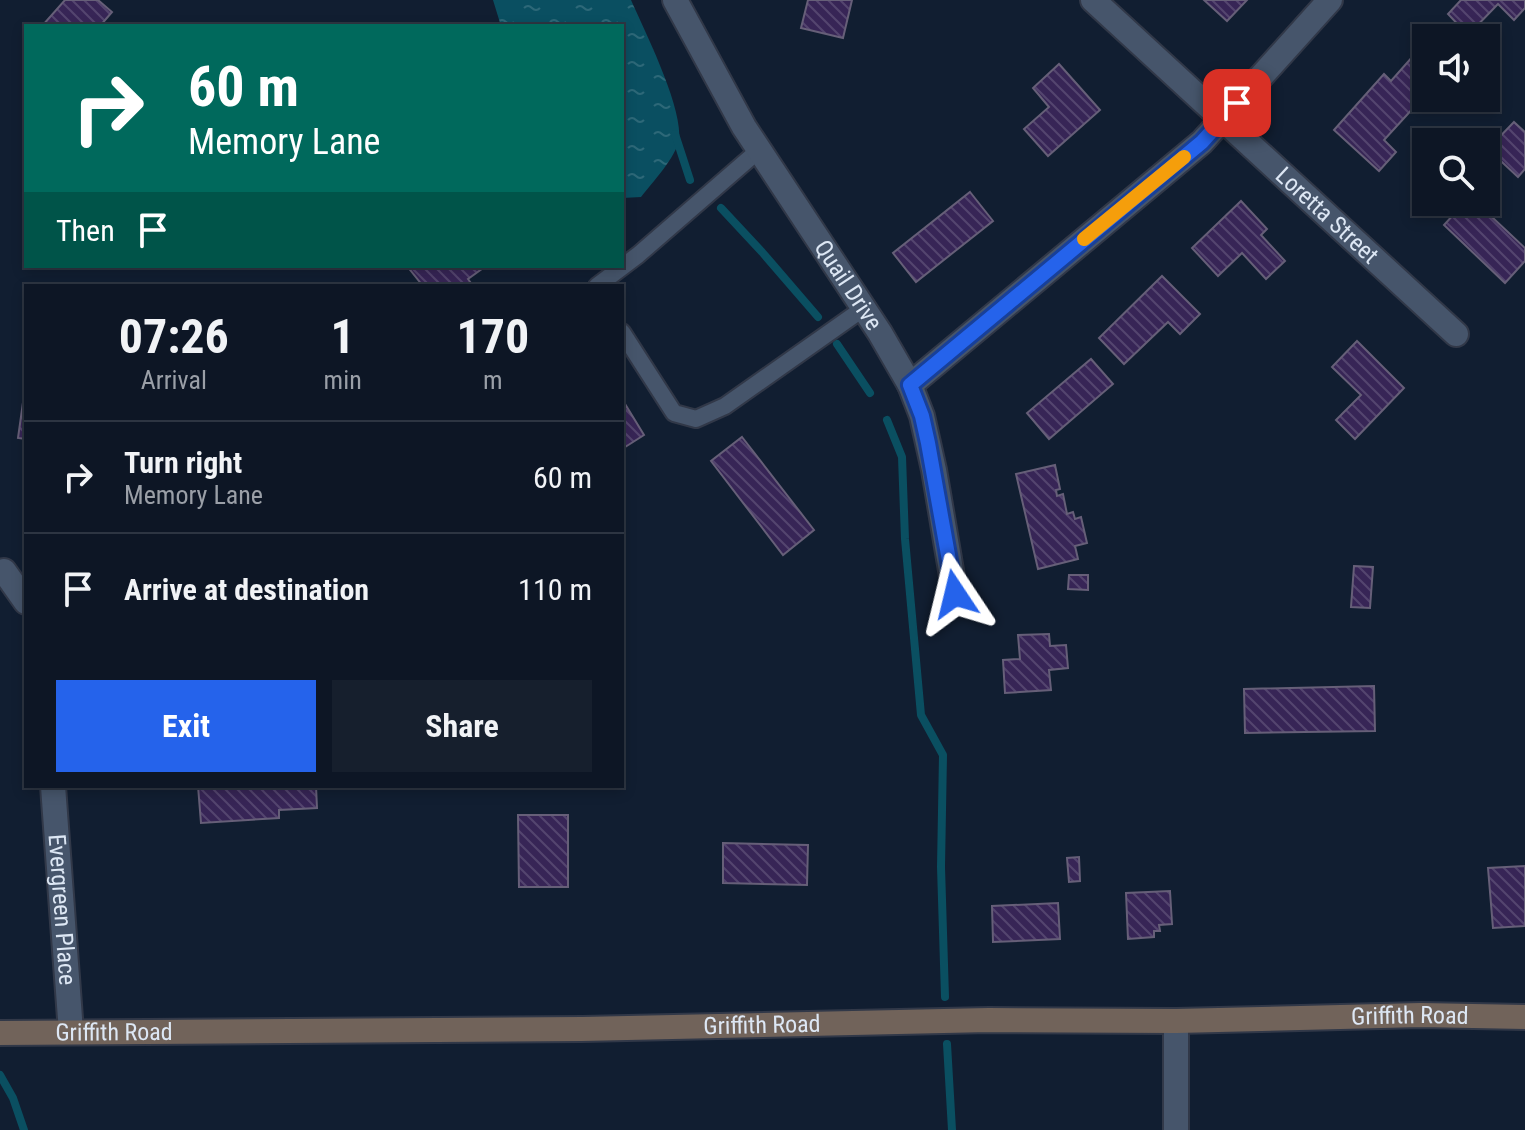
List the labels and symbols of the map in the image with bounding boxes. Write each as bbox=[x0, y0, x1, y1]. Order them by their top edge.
pin bbox=[1203, 69, 1271, 137]
street label: Loretta Street bbox=[1270, 161, 1384, 269]
street label: Quail Drive bbox=[809, 235, 888, 335]
position arrow bbox=[913, 552, 997, 636]
street label: Evergreen Place bbox=[43, 833, 82, 986]
street label: Griffith Road bbox=[1351, 1001, 1469, 1031]
street label: Griffith Road bbox=[703, 1010, 821, 1040]
street label: Griffith Road bbox=[55, 1018, 173, 1047]

